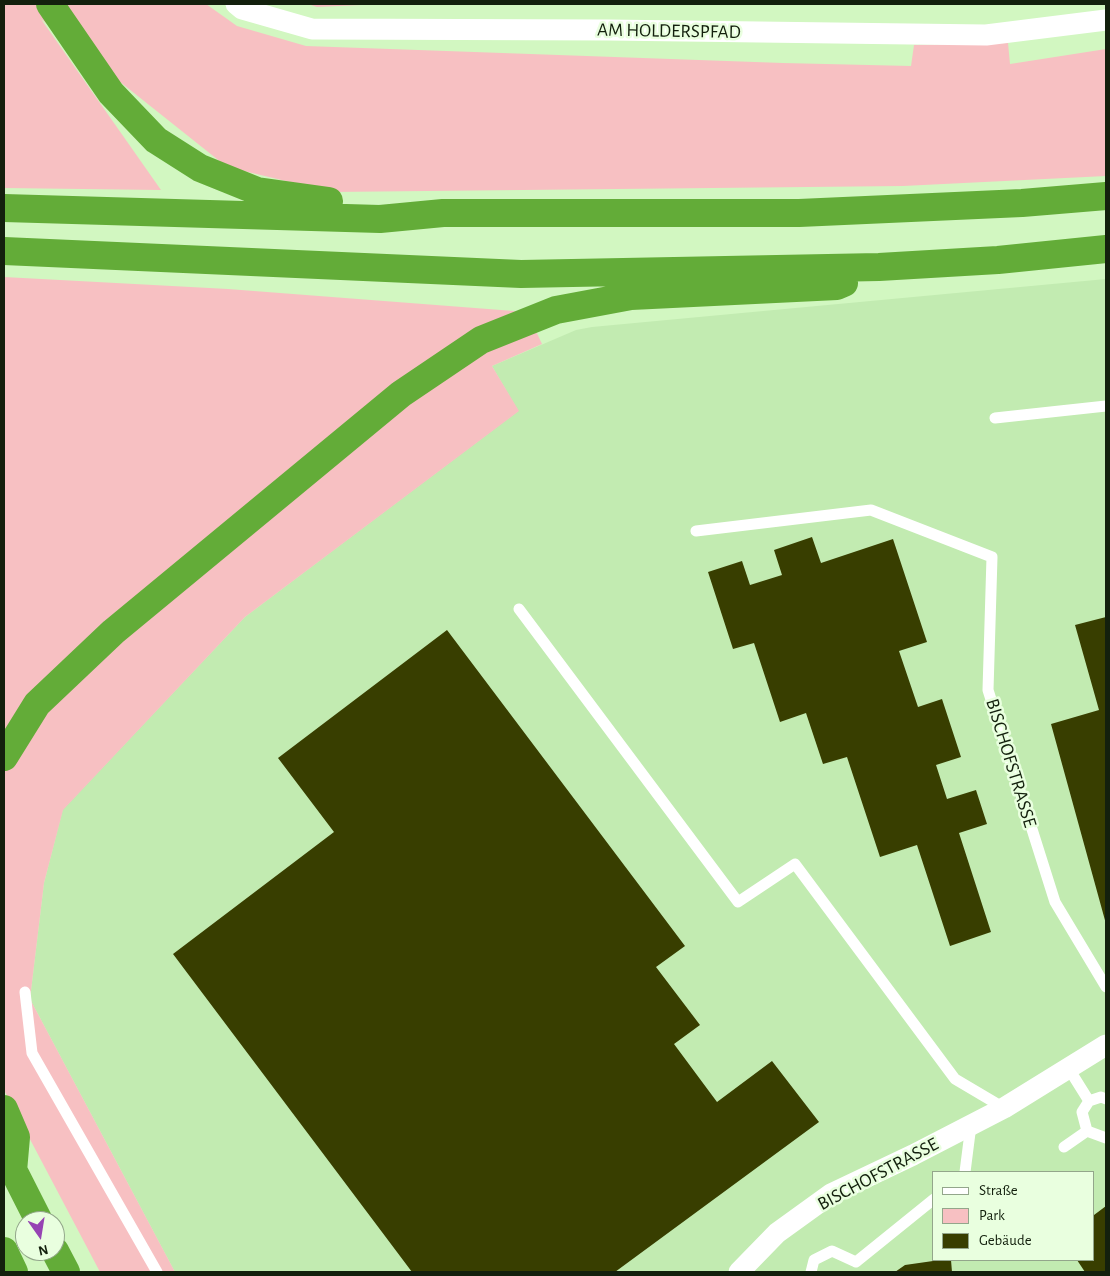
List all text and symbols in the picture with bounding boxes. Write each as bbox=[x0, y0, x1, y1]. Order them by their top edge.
street label: AM HOLDERSPFAD bbox=[597, 18, 741, 44]
street label: BISCHOFSTRASSE bbox=[981, 696, 1041, 830]
street label: BISCHOFSTRASSE bbox=[814, 1133, 942, 1215]
legend bbox=[932, 1171, 1095, 1261]
text: Straße bbox=[979, 1183, 1018, 1198]
text: Park bbox=[979, 1208, 1005, 1223]
north arrow bbox=[15, 1211, 65, 1261]
text: Gebäude bbox=[979, 1233, 1032, 1248]
text: N bbox=[37, 1242, 49, 1258]

